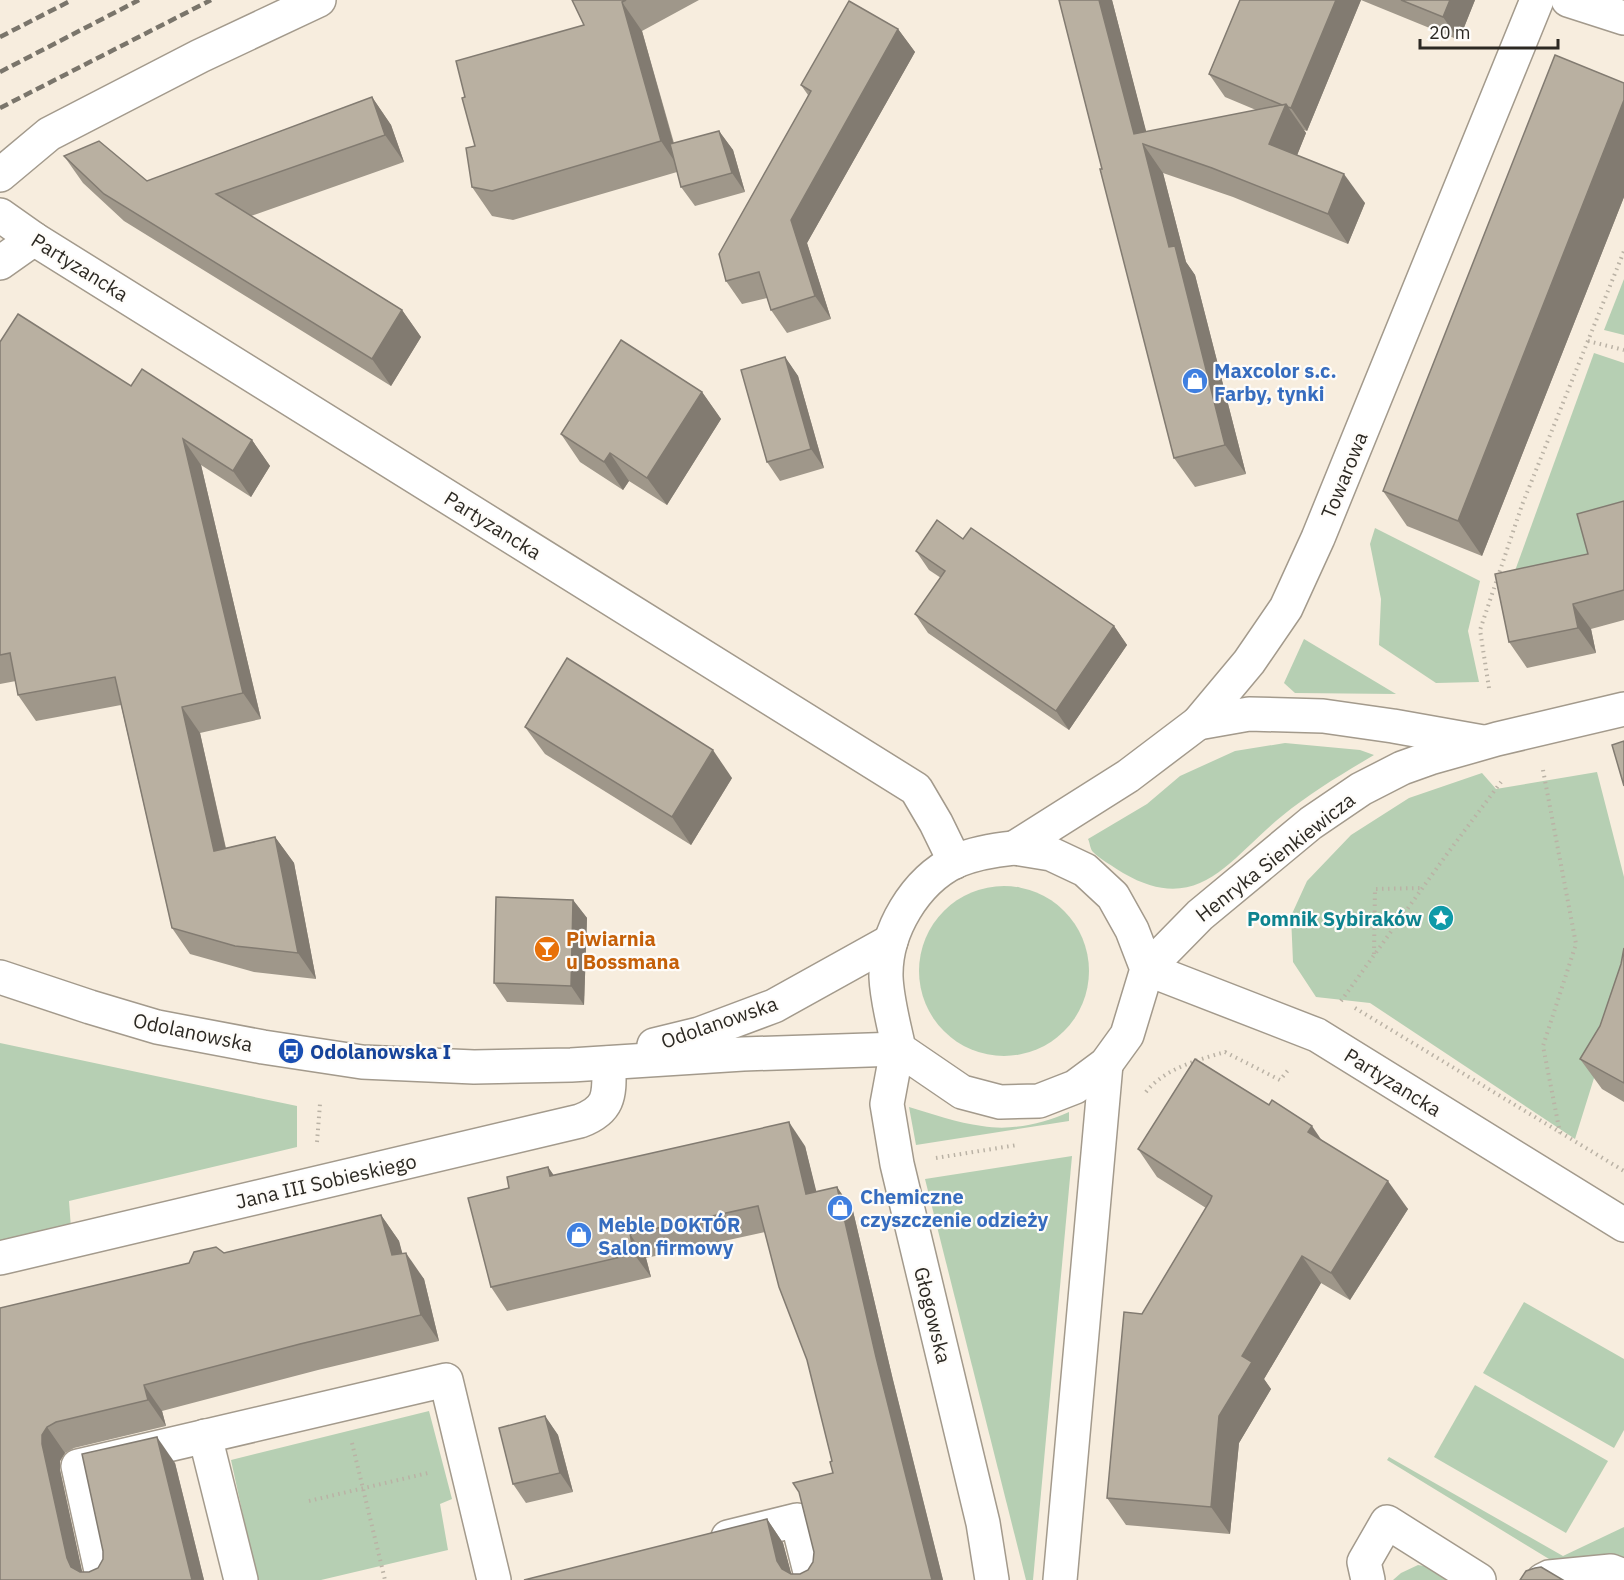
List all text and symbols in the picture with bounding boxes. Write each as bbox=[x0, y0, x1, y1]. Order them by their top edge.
scale bar bbox=[1420, 12, 1558, 50]
text: 20 m bbox=[1429, 21, 1471, 44]
street label: Partyzancka bbox=[26, 227, 134, 308]
place label: Maxcolor s.c. Farby, tynki bbox=[1214, 357, 1337, 407]
shop icon: Maxcolor s.c. Farby, tynki bbox=[1180, 366, 1210, 396]
street label: Towarowa bbox=[1314, 427, 1374, 522]
street label: Partyzancka bbox=[439, 485, 547, 566]
street label: Henryka Sienkiewicza bbox=[1190, 786, 1361, 928]
place icon: Pomnik Sybiraków bbox=[1426, 903, 1456, 933]
place label: Pomnik Sybiraków bbox=[1247, 905, 1422, 932]
place label: Piwiarnia u Bossmana bbox=[566, 925, 680, 975]
bar icon: Piwiarnia u Bossmana bbox=[532, 934, 562, 964]
street label: Odolanowska bbox=[657, 989, 781, 1055]
street label: Odolanowska bbox=[131, 1006, 256, 1058]
bus stop icon: Odolanowska I bbox=[276, 1036, 306, 1066]
place label: Odolanowska I bbox=[310, 1038, 451, 1065]
street label: Partyzancka bbox=[1339, 1042, 1447, 1123]
street label: Jana III Sobieskiego bbox=[233, 1147, 419, 1215]
place label: Chemiczne czyszczenie odzieży bbox=[860, 1183, 1049, 1233]
shop icon: Chemiczne czyszczenie odzieży bbox=[825, 1193, 855, 1223]
place label: Meble DOKTÓR Salon firmowy bbox=[598, 1211, 740, 1261]
shop icon: Meble DOKTÓR Salon firmowy bbox=[564, 1220, 594, 1250]
street label: Głogowska bbox=[908, 1264, 958, 1366]

